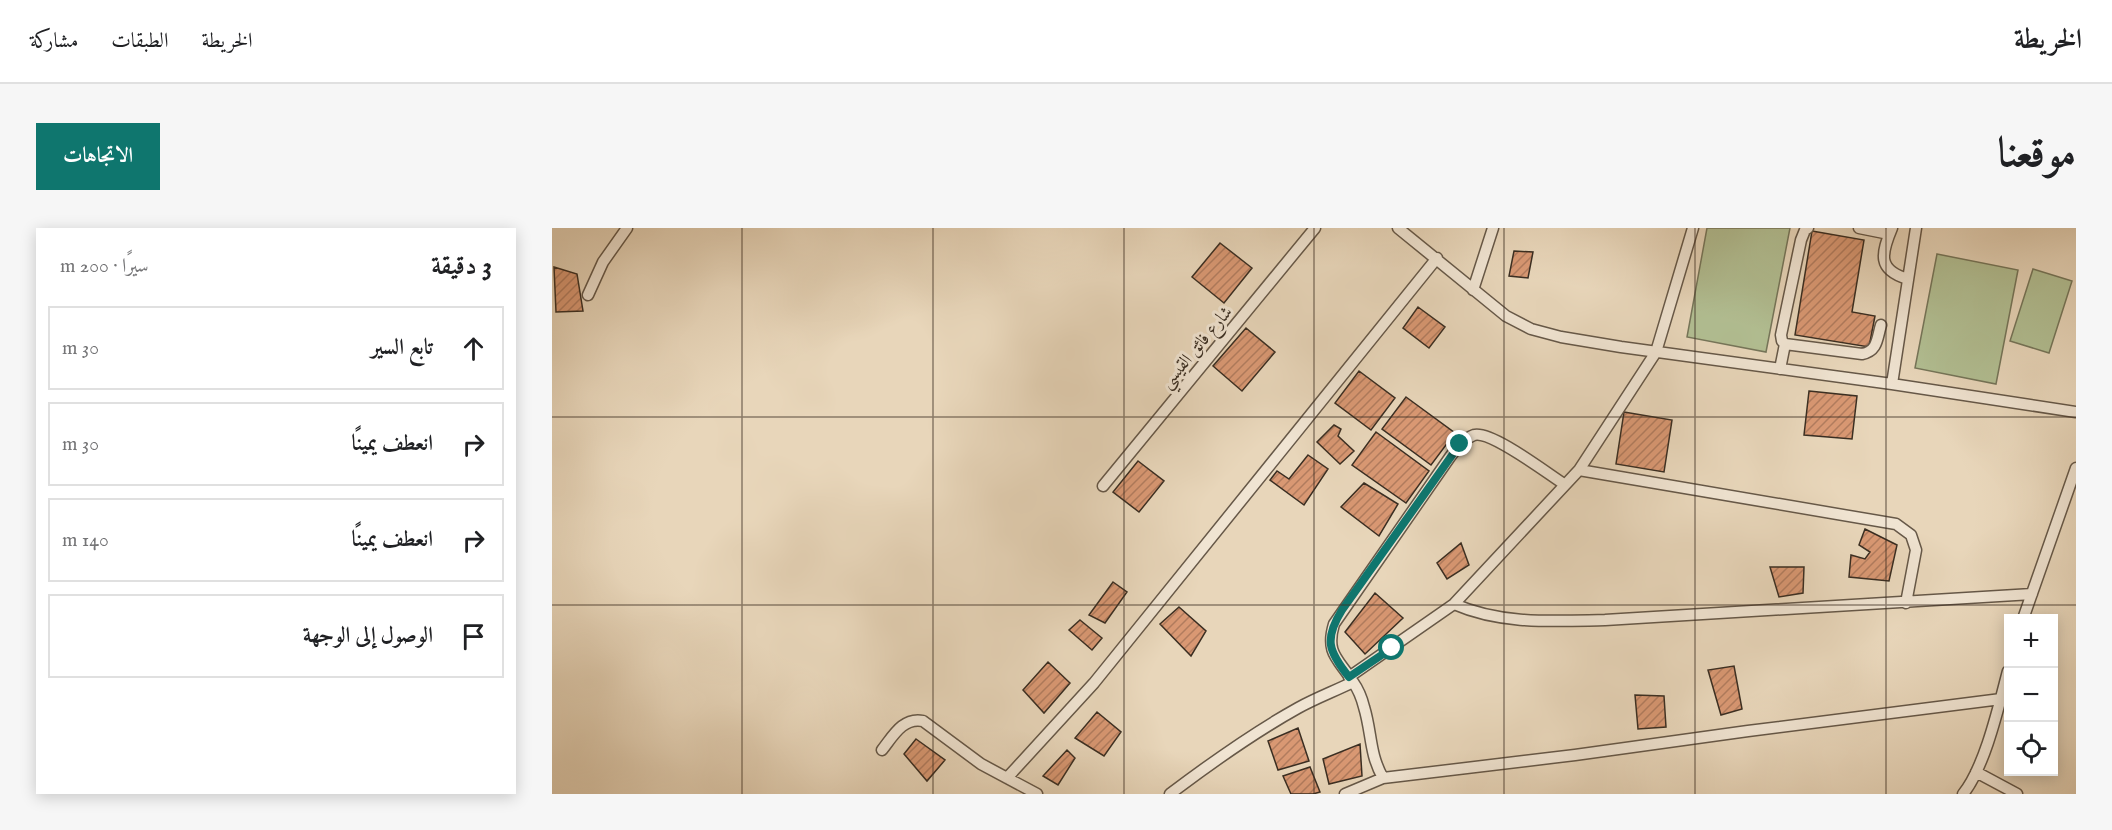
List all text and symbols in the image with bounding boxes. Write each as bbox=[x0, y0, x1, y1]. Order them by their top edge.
text: الخريطة bbox=[2014, 23, 2082, 58]
text: مشاركة bbox=[30, 28, 78, 55]
text: الطبقات bbox=[111, 28, 168, 55]
text: الخريطة bbox=[201, 28, 253, 55]
button: الاتجاهات bbox=[36, 123, 160, 190]
text: موقعنا bbox=[1998, 128, 2076, 181]
text: 3 دقيقة bbox=[431, 250, 492, 283]
text: سيرًا · 200 m bbox=[60, 254, 149, 279]
street label: شارع فائق القيسي bbox=[1156, 302, 1242, 397]
icon: ahead bbox=[457, 332, 490, 365]
text: تابع السير bbox=[371, 334, 433, 362]
text: 30 m bbox=[62, 336, 99, 361]
icon: right bbox=[457, 428, 490, 461]
text: انعطف يمينًا bbox=[352, 430, 433, 458]
route end bbox=[1446, 430, 1472, 456]
text: 30 m bbox=[62, 432, 99, 457]
icon: right bbox=[457, 524, 490, 557]
text: انعطف يمينًا bbox=[352, 526, 433, 554]
text: 140 m bbox=[62, 528, 109, 553]
map controls bbox=[2004, 614, 2058, 776]
button: + bbox=[2004, 614, 2058, 668]
icon: arrive bbox=[457, 620, 490, 653]
text: الوصول إلى الوجهة bbox=[303, 622, 433, 650]
route start bbox=[1378, 634, 1404, 660]
button: − bbox=[2004, 668, 2058, 722]
button: locate bbox=[2004, 722, 2058, 776]

